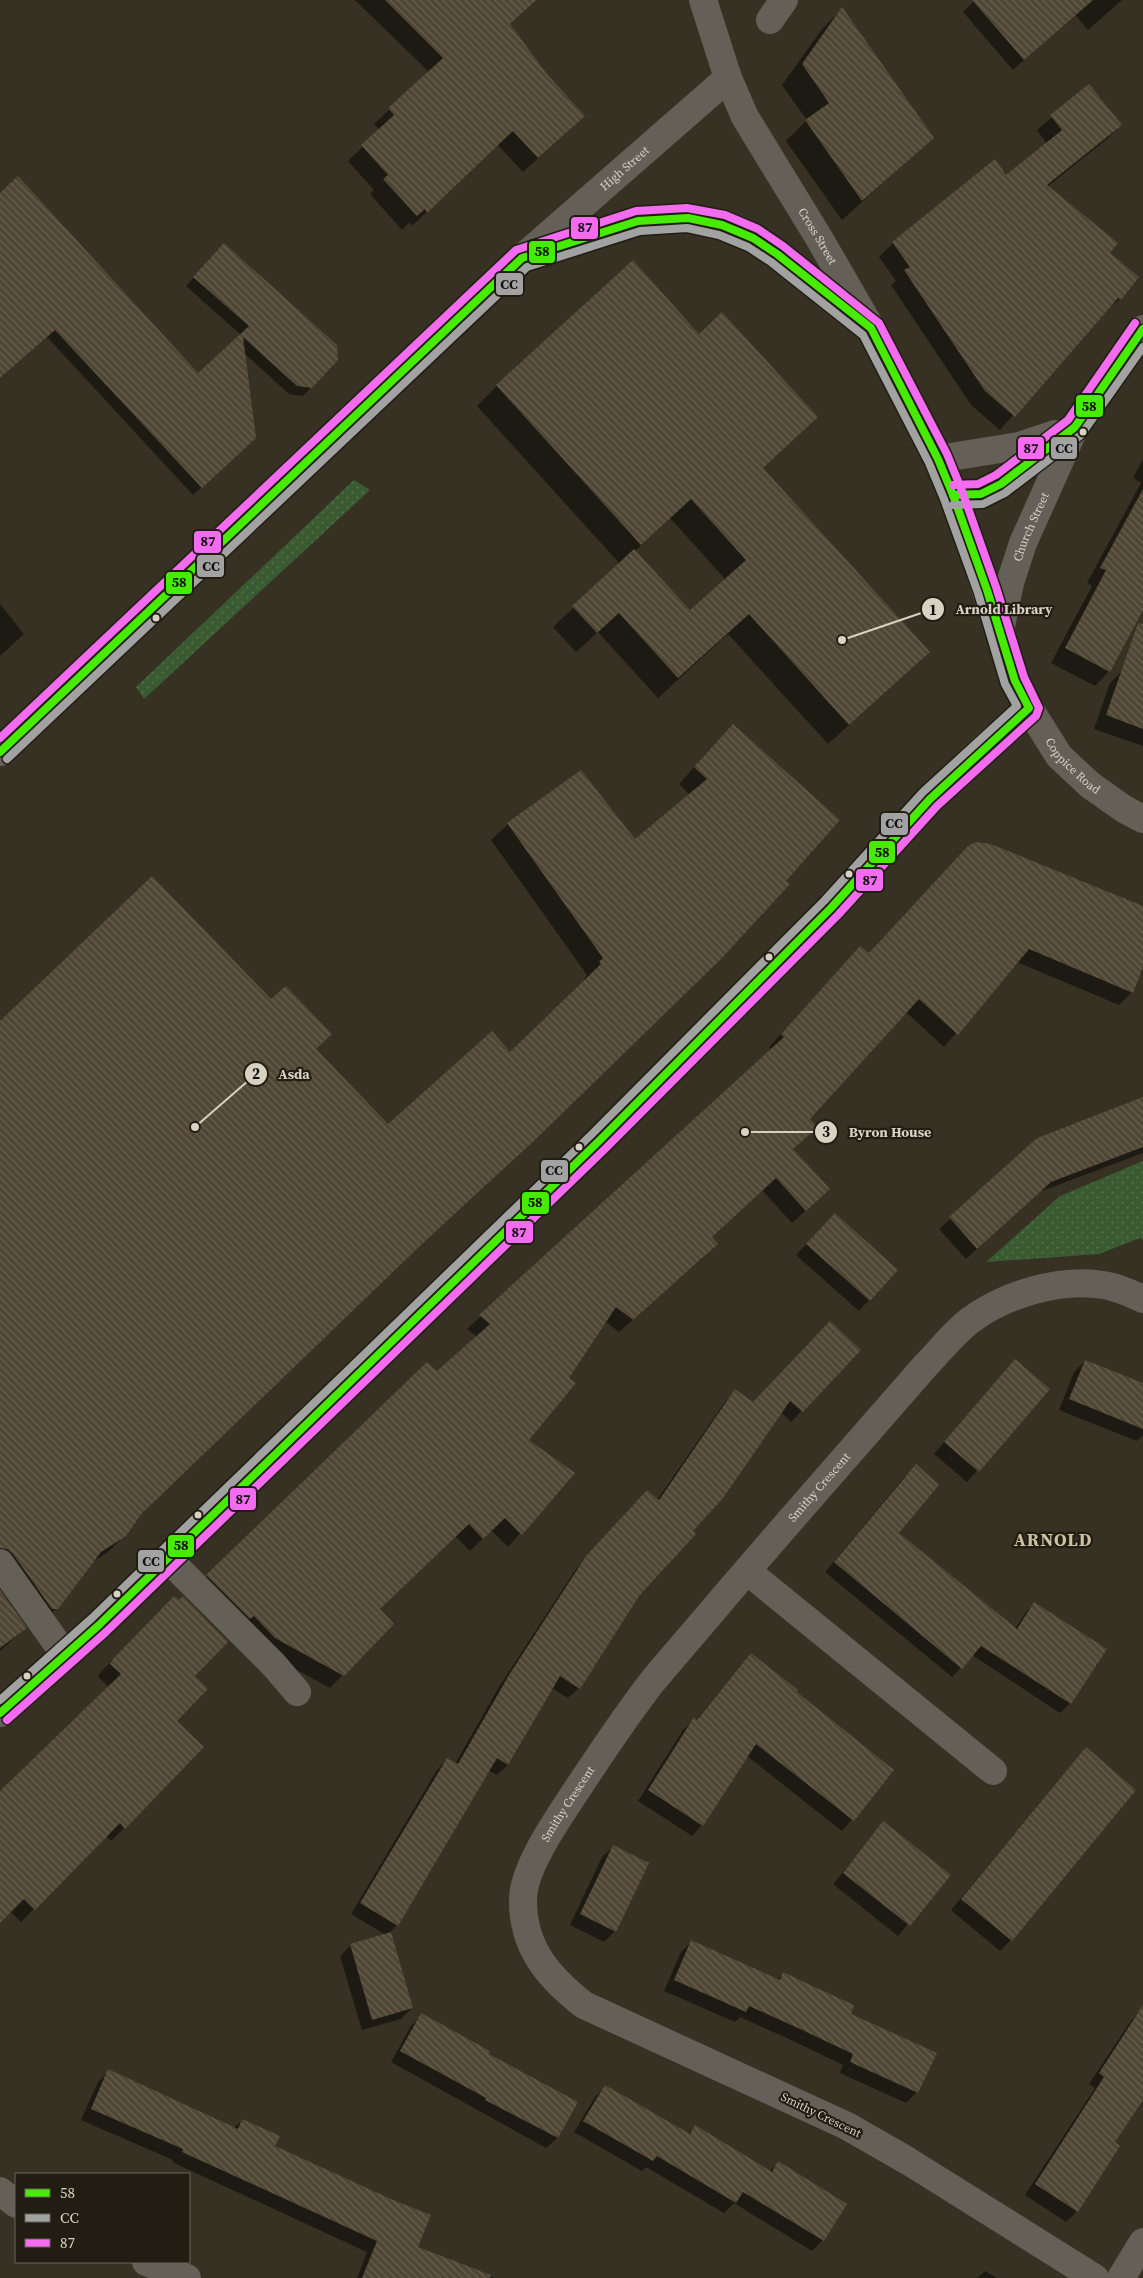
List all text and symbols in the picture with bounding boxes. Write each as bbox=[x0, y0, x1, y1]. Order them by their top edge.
street label: High Street bbox=[597, 142, 653, 194]
street label: Cross Street bbox=[794, 205, 841, 268]
line badge: 87 bbox=[570, 216, 599, 240]
text: 87 bbox=[577, 217, 593, 237]
line badge: 58 bbox=[528, 240, 556, 264]
text: 58 bbox=[534, 241, 550, 261]
line badge: CC bbox=[495, 272, 524, 296]
text: CC bbox=[500, 274, 518, 294]
line badge: 58 bbox=[1075, 394, 1104, 418]
text: 58 bbox=[1081, 396, 1097, 416]
unlabelled marker bbox=[1078, 427, 1088, 437]
line badge: 87 bbox=[1017, 436, 1045, 460]
line badge: CC bbox=[1050, 436, 1078, 460]
text: 87 bbox=[1023, 438, 1039, 458]
text: CC bbox=[1055, 438, 1073, 458]
street label: Church Street bbox=[1010, 490, 1053, 563]
line badge: 87 bbox=[193, 530, 222, 554]
text: 87 bbox=[200, 531, 216, 551]
line badge: CC bbox=[196, 554, 225, 578]
text: CC bbox=[202, 556, 220, 576]
line badge: 58 bbox=[165, 571, 193, 595]
text: 58 bbox=[171, 572, 187, 592]
callout: Arnold Library bbox=[920, 595, 1062, 624]
text: 1 bbox=[929, 599, 937, 620]
text: Arnold Library bbox=[955, 599, 1053, 619]
unlabelled marker bbox=[151, 613, 161, 623]
street label: Coppice Road bbox=[1042, 735, 1104, 798]
line badge: CC bbox=[880, 812, 909, 836]
text: CC bbox=[885, 813, 903, 833]
line badge: 58 bbox=[868, 840, 896, 864]
text: 58 bbox=[874, 842, 890, 862]
line badge: 87 bbox=[855, 868, 884, 892]
unlabelled marker bbox=[844, 869, 854, 879]
text: 87 bbox=[862, 870, 878, 890]
unlabelled marker bbox=[764, 952, 774, 962]
callout: Asda bbox=[244, 1060, 320, 1089]
text: 2 bbox=[252, 1063, 260, 1084]
text: Asda bbox=[278, 1064, 310, 1084]
callout: Byron House bbox=[813, 1117, 941, 1146]
text: 3 bbox=[822, 1121, 830, 1142]
text: Byron House bbox=[849, 1122, 931, 1142]
unlabelled marker bbox=[574, 1142, 584, 1152]
line badge: CC bbox=[540, 1159, 569, 1183]
text: CC bbox=[545, 1160, 563, 1180]
line badge: 58 bbox=[521, 1191, 550, 1215]
text: 58 bbox=[527, 1192, 543, 1212]
line badge: 87 bbox=[505, 1220, 534, 1244]
text: 87 bbox=[511, 1222, 527, 1242]
street label: Smithy Crescent bbox=[784, 1449, 854, 1526]
line badge: 87 bbox=[229, 1487, 257, 1511]
text: 87 bbox=[235, 1489, 251, 1509]
unlabelled marker bbox=[193, 1510, 203, 1520]
district label: ARNOLD bbox=[1014, 1527, 1092, 1552]
line badge: 58 bbox=[167, 1534, 195, 1558]
text: 58 bbox=[173, 1535, 189, 1555]
line badge: CC bbox=[137, 1549, 165, 1573]
text: CC bbox=[142, 1551, 160, 1571]
unlabelled marker bbox=[112, 1589, 122, 1599]
unlabelled marker bbox=[22, 1671, 32, 1681]
street label: Smithy Crescent bbox=[537, 1763, 598, 1845]
street label: Smithy Crescent bbox=[778, 2089, 864, 2141]
legend bbox=[15, 2173, 190, 2263]
text: 58 bbox=[60, 2182, 75, 2203]
text: CC bbox=[60, 2207, 79, 2228]
text: 87 bbox=[60, 2232, 75, 2253]

